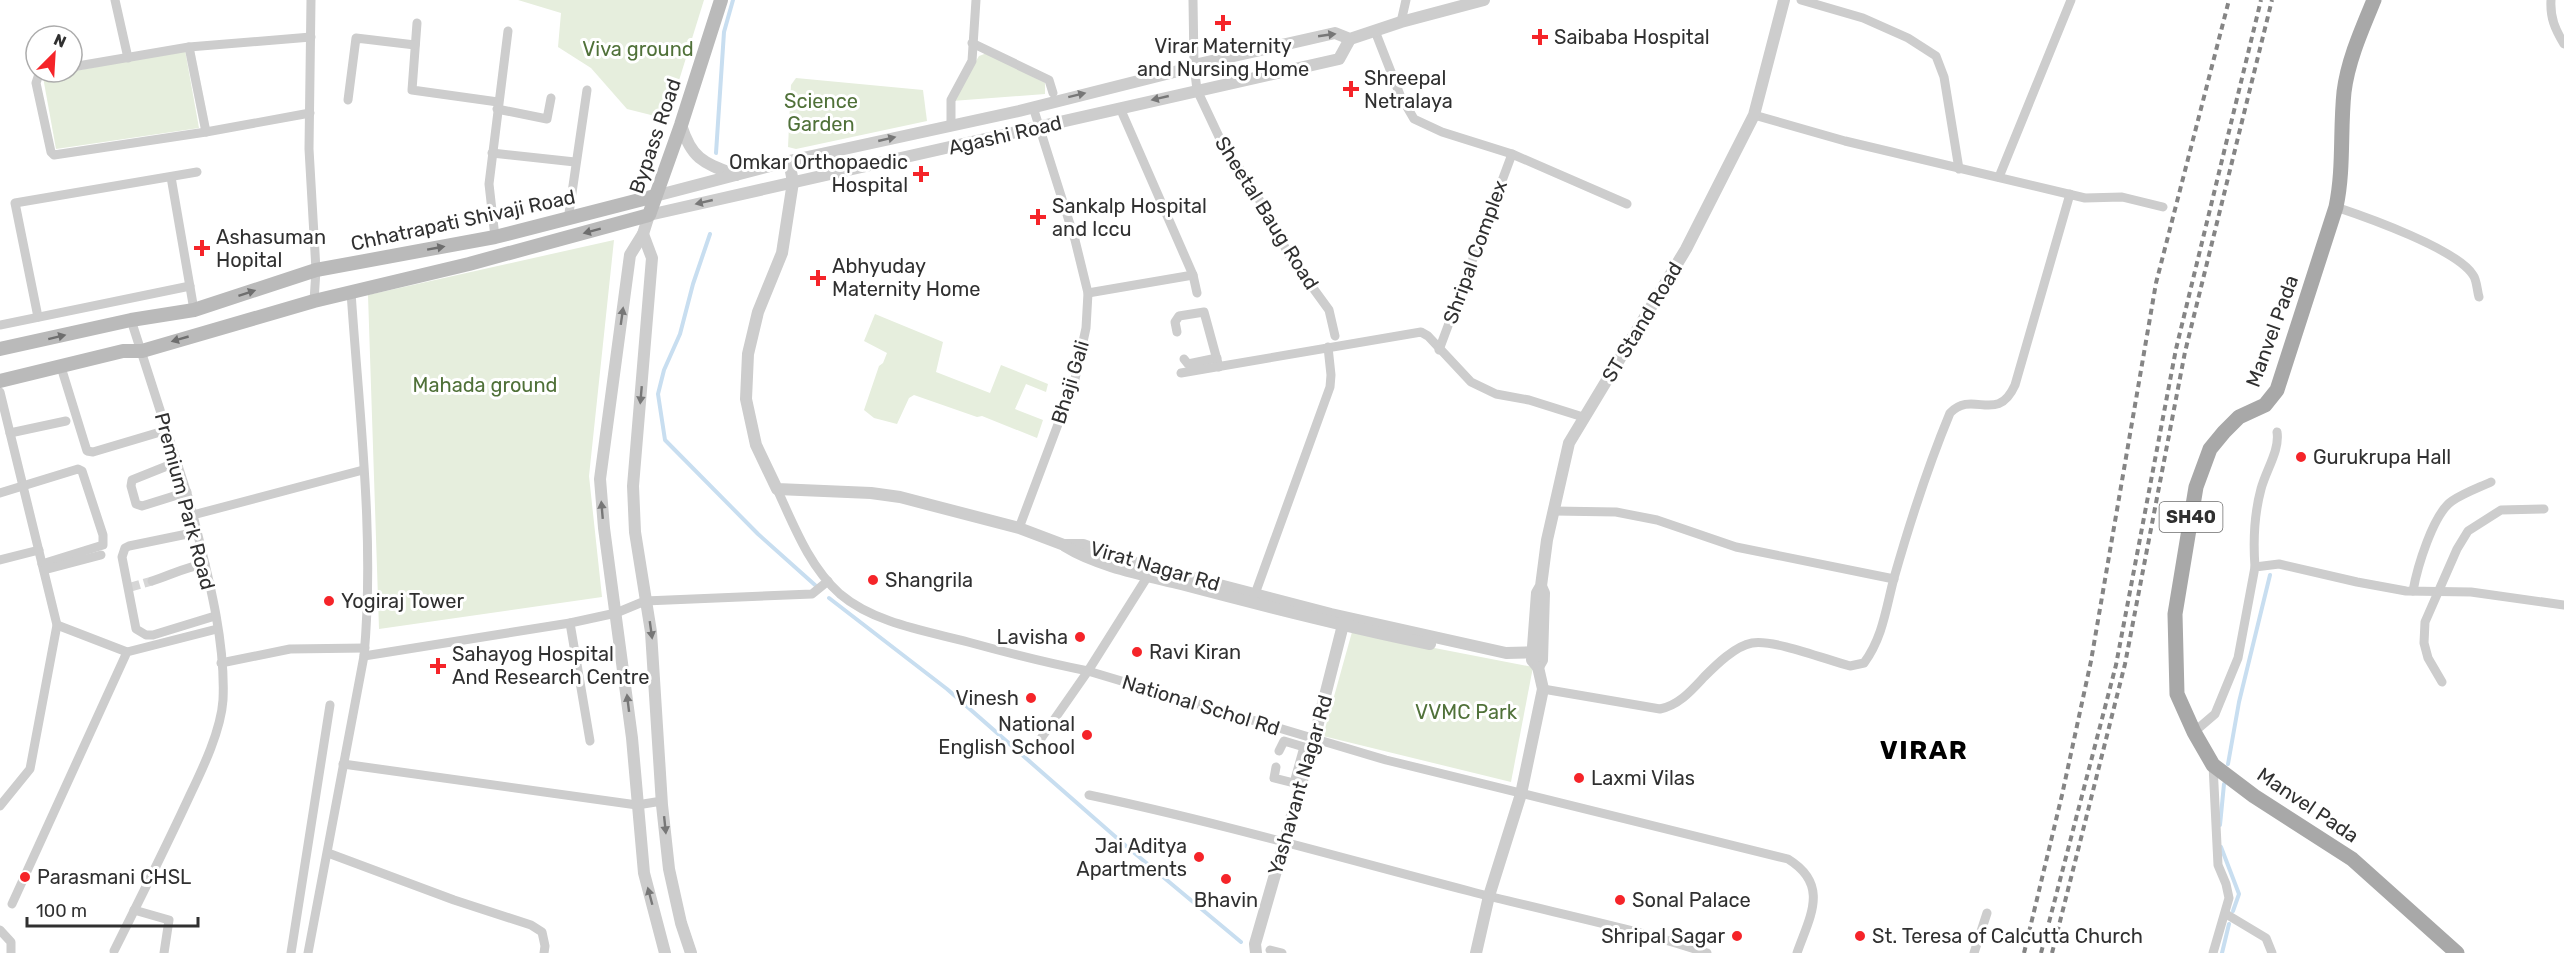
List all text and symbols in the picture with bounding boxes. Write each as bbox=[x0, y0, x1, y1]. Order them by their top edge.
marker: Virar Maternity and Nursing Home bbox=[1214, 14, 1232, 32]
north arrow bbox=[24, 24, 84, 84]
place label: Saibaba Hospital bbox=[1554, 25, 1710, 49]
marker: Saibaba Hospital bbox=[1531, 28, 1549, 46]
text: N bbox=[51, 30, 69, 52]
one-way arrow bbox=[1318, 31, 1337, 40]
place label: Virar Maternity and Nursing Home bbox=[1137, 34, 1309, 81]
park label: Viva ground bbox=[582, 37, 694, 61]
place label: Shreepal Netralaya bbox=[1364, 66, 1453, 113]
street label: Bypass Road bbox=[624, 75, 686, 197]
marker: Shreepal Netralaya bbox=[1342, 80, 1360, 98]
park label: Science Garden bbox=[784, 89, 858, 136]
one-way arrow bbox=[1068, 90, 1086, 100]
one-way arrow bbox=[1151, 94, 1170, 104]
street label: Agashi Road bbox=[946, 110, 1064, 160]
street label: Sheetal Baug Road bbox=[1210, 132, 1324, 294]
one-way arrow bbox=[878, 134, 897, 143]
place label: Omkar Orthopaedic Hospital bbox=[729, 150, 908, 197]
marker: Omkar Orthopaedic Hospital bbox=[912, 165, 930, 183]
street label: Shripal Complex bbox=[1438, 177, 1512, 327]
street label: Chhatrapati Shivaji Road bbox=[349, 184, 577, 256]
place label: Sankalp Hospital and Iccu bbox=[1052, 194, 1207, 241]
one-way arrow bbox=[695, 198, 713, 208]
marker: Sankalp Hospital and Iccu bbox=[1029, 208, 1047, 226]
place label: Ashasuman Hopital bbox=[216, 225, 326, 272]
one-way arrow bbox=[583, 226, 601, 236]
marker: Ashasuman Hopital bbox=[193, 239, 211, 257]
one-way arrow bbox=[427, 243, 446, 252]
place label: Abhyuday Maternity Home bbox=[832, 254, 980, 301]
street label: ST Stand Road bbox=[1597, 258, 1687, 386]
marker: Abhyuday Maternity Home bbox=[809, 269, 827, 287]
street label: Manvel Pada bbox=[2241, 272, 2303, 390]
one-way arrow bbox=[238, 288, 256, 297]
one-way arrow bbox=[617, 307, 626, 326]
one-way arrow bbox=[48, 332, 66, 342]
one-way arrow bbox=[171, 335, 190, 345]
street label: Bhaji Gali bbox=[1046, 337, 1094, 427]
park label: Mahada ground bbox=[413, 373, 557, 397]
one-way arrow bbox=[636, 385, 646, 404]
street label: Premium Park Road bbox=[150, 410, 220, 592]
place label: Gurukrupa Hall bbox=[2313, 445, 2451, 469]
marker: Gurukrupa Hall bbox=[2294, 450, 2308, 464]
one-way arrow bbox=[598, 500, 607, 519]
road number: SH40 bbox=[2160, 502, 2222, 532]
street label: Virat Nagar Rd bbox=[1087, 536, 1223, 596]
place label: Shangrila bbox=[885, 568, 973, 592]
marker: Shangrila bbox=[866, 573, 880, 587]
place label: Yogiraj Tower bbox=[341, 589, 465, 613]
marker: Yogiraj Tower bbox=[322, 594, 336, 608]
one-way arrow bbox=[646, 621, 655, 640]
place label: Lavisha bbox=[997, 625, 1068, 649]
marker: Lavisha bbox=[1073, 630, 1087, 644]
place label: Ravi Kiran bbox=[1149, 640, 1241, 664]
place label: Sahayog Hospital And Research Centre bbox=[452, 642, 649, 689]
marker: Ravi Kiran bbox=[1130, 645, 1144, 659]
marker: Sahayog Hospital And Research Centre bbox=[429, 657, 447, 675]
street label: National Schol Rd bbox=[1119, 670, 1283, 740]
place label: Vinesh bbox=[955, 686, 1019, 710]
marker: Vinesh bbox=[1024, 691, 1038, 705]
street label: Yashavant Nagar Rd bbox=[1263, 692, 1337, 878]
one-way arrow bbox=[623, 693, 632, 712]
park label: VVMC Park bbox=[1415, 700, 1518, 724]
place label: National English School bbox=[938, 712, 1075, 759]
marker: National English School bbox=[1080, 728, 1094, 742]
district label: VIRAR bbox=[1880, 735, 1968, 766]
street label: Manvel Pada bbox=[2253, 762, 2363, 848]
place label: Laxmi Vilas bbox=[1591, 766, 1695, 790]
marker: Laxmi Vilas bbox=[1572, 771, 1586, 785]
one-way arrow bbox=[660, 815, 669, 834]
place label: Jai Aditya Apartments bbox=[1076, 834, 1187, 881]
marker: Jai Aditya Apartments bbox=[1192, 850, 1206, 864]
place label: Parasmani CHSL bbox=[37, 865, 191, 889]
marker: Parasmani CHSL bbox=[18, 870, 32, 884]
marker: Bhavin bbox=[1219, 872, 1233, 886]
one-way arrow bbox=[645, 887, 655, 906]
place label: Bhavin bbox=[1194, 888, 1258, 912]
place label: Sonal Palace bbox=[1632, 888, 1751, 912]
scale bar bbox=[27, 890, 198, 928]
marker: Sonal Palace bbox=[1613, 893, 1627, 907]
text: 100 m bbox=[36, 900, 87, 922]
place label: Shripal Sagar bbox=[1601, 924, 1725, 948]
place label: St. Teresa of Calcutta Church bbox=[1872, 924, 2143, 948]
marker: Shripal Sagar bbox=[1730, 929, 1744, 943]
marker: St. Teresa of Calcutta Church bbox=[1853, 929, 1867, 943]

